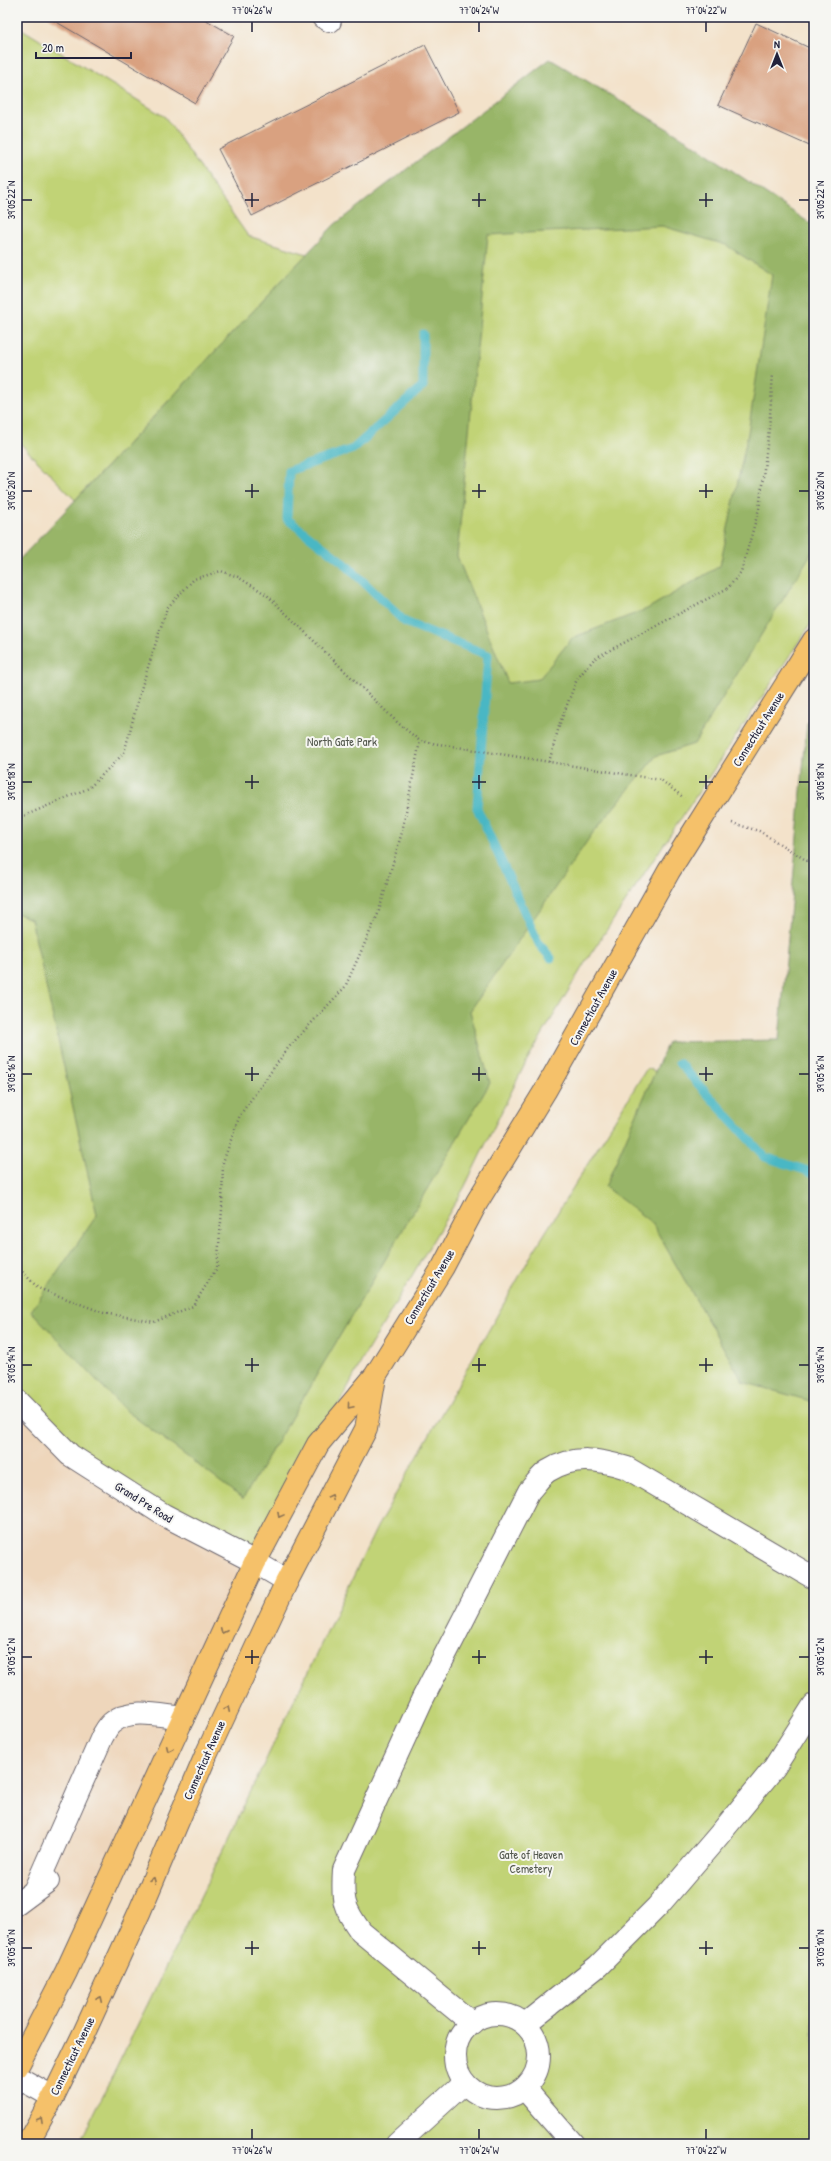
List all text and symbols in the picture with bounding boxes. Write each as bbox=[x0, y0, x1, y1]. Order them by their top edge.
text: 77°04'26"W bbox=[232, 4, 273, 17]
text: 77°04'24"W bbox=[459, 4, 500, 17]
text: 77°04'22"W bbox=[686, 4, 727, 17]
scale bar bbox=[36, 34, 131, 60]
north arrow bbox=[757, 34, 797, 74]
text: N bbox=[774, 37, 780, 51]
text: 20 m bbox=[42, 39, 64, 56]
text: 39°05'22"N bbox=[5, 181, 18, 219]
text: 39°05'22"N bbox=[814, 181, 827, 219]
text: 39°05'20"N bbox=[5, 472, 18, 510]
text: 39°05'20"N bbox=[814, 472, 827, 510]
street label: Connecticut Avenue bbox=[728, 688, 788, 770]
park label: North Gate Park bbox=[307, 733, 377, 750]
text: 39°05'18"N bbox=[5, 763, 18, 801]
text: 39°05'18"N bbox=[814, 763, 827, 801]
street label: Connecticut Avenue bbox=[565, 965, 621, 1048]
text: 39°05'16"N bbox=[5, 1056, 18, 1092]
text: 39°05'16"N bbox=[814, 1056, 827, 1092]
street label: Connecticut Avenue bbox=[400, 1246, 458, 1328]
text: 39°05'14"N bbox=[5, 1347, 18, 1383]
text: 39°05'14"N bbox=[814, 1347, 827, 1383]
one-way arrow bbox=[348, 1401, 355, 1408]
street label: Grand Pre Road bbox=[112, 1477, 177, 1527]
one-way arrow bbox=[326, 1494, 334, 1501]
one-way arrow bbox=[278, 1510, 285, 1518]
one-way arrow bbox=[220, 1627, 228, 1635]
text: 39°05'12"N bbox=[5, 1638, 18, 1676]
text: 39°05'12"N bbox=[814, 1638, 827, 1676]
one-way arrow bbox=[222, 1706, 230, 1714]
street label: Connecticut Avenue bbox=[179, 1717, 229, 1802]
one-way arrow bbox=[166, 1745, 174, 1753]
park label: Gate of Heaven Cemetery bbox=[499, 1846, 563, 1877]
one-way arrow bbox=[148, 1877, 156, 1884]
text: 39°05'10"N bbox=[5, 1929, 18, 1967]
text: 39°05'10"N bbox=[814, 1929, 827, 1967]
one-way arrow bbox=[95, 1995, 103, 2003]
street label: Connecticut Avenue bbox=[46, 2014, 98, 2098]
one-way arrow bbox=[35, 2117, 43, 2125]
text: 77°04'26"W bbox=[232, 2144, 273, 2157]
text: 77°04'24"W bbox=[459, 2144, 500, 2157]
text: 77°04'22"W bbox=[686, 2144, 727, 2157]

